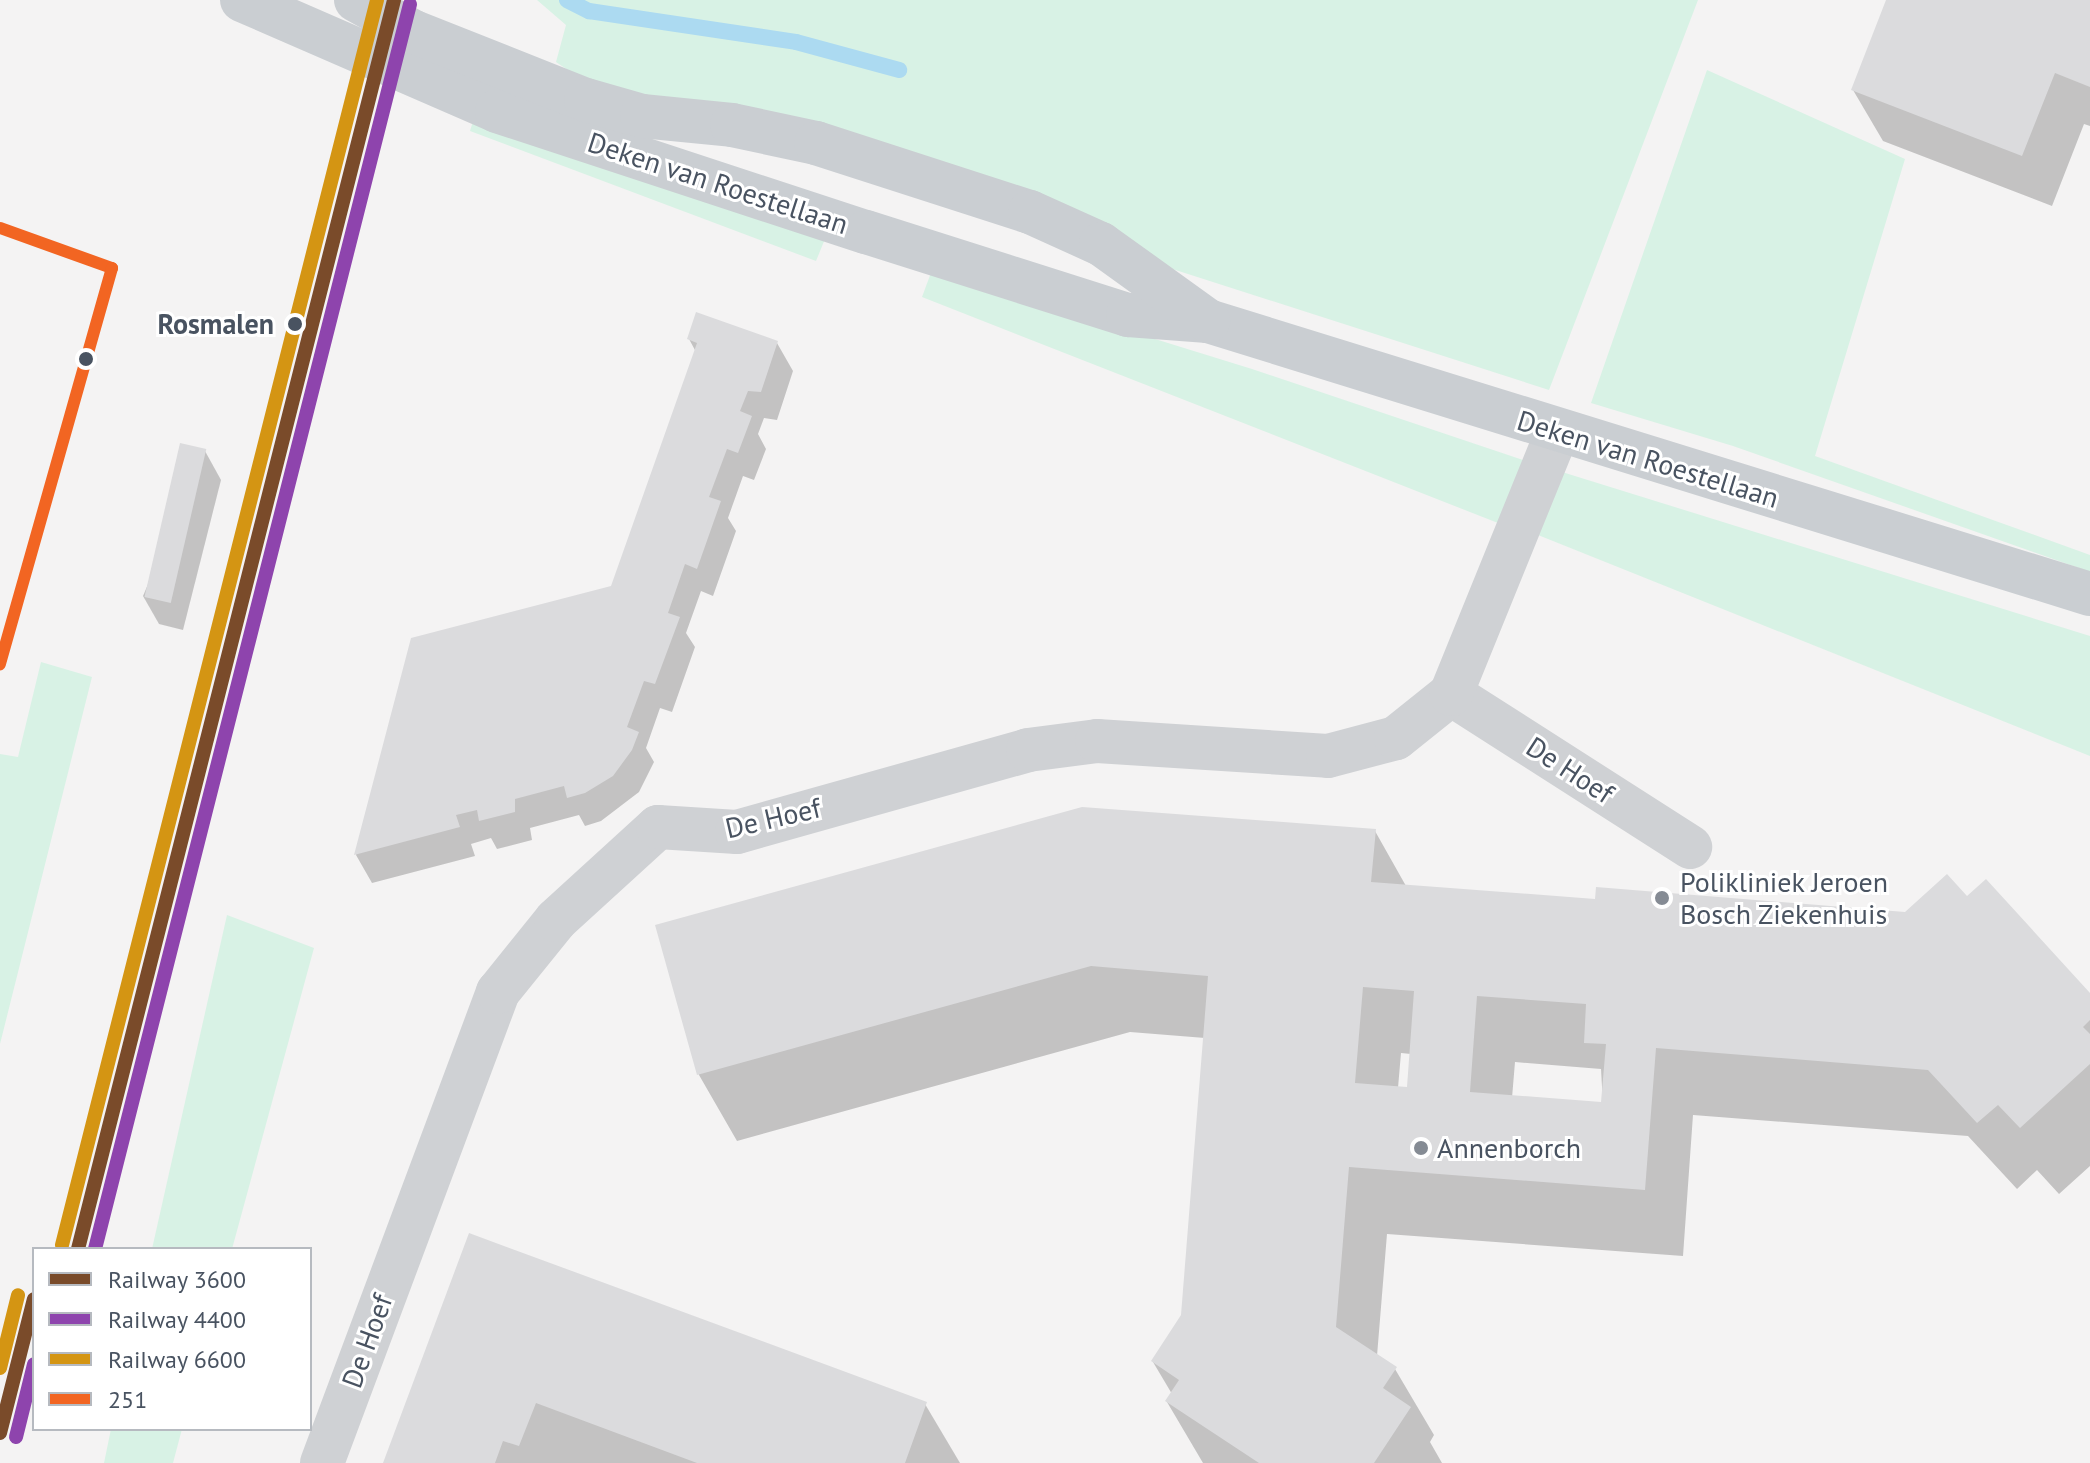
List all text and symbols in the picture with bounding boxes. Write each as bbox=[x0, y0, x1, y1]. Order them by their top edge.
street label: Deken van Roestellaan bbox=[583, 125, 853, 241]
place label: Rosmalen bbox=[157, 307, 274, 341]
marker: Rosmalen bbox=[281, 310, 309, 338]
unlabelled marker bbox=[78, 351, 94, 367]
street label: Deken van Roestellaan bbox=[1513, 403, 1783, 515]
street label: De Hoef bbox=[1520, 729, 1620, 811]
street label: De Hoef bbox=[722, 791, 824, 845]
place label: Polikliniek Jeroen Bosch Ziekenhuis bbox=[1680, 865, 1889, 931]
marker: Polikliniek Jeroen Bosch Ziekenhuis bbox=[1651, 887, 1673, 909]
place label: Annenborch bbox=[1437, 1131, 1581, 1165]
marker: Annenborch bbox=[1412, 1139, 1430, 1157]
legend bbox=[32, 1247, 312, 1431]
text: Railway 3600 bbox=[108, 1264, 246, 1295]
street label: De Hoef bbox=[335, 1290, 399, 1392]
text: Railway 4400 bbox=[108, 1304, 246, 1335]
text: Railway 6600 bbox=[108, 1344, 246, 1375]
text: 251 bbox=[108, 1384, 147, 1415]

